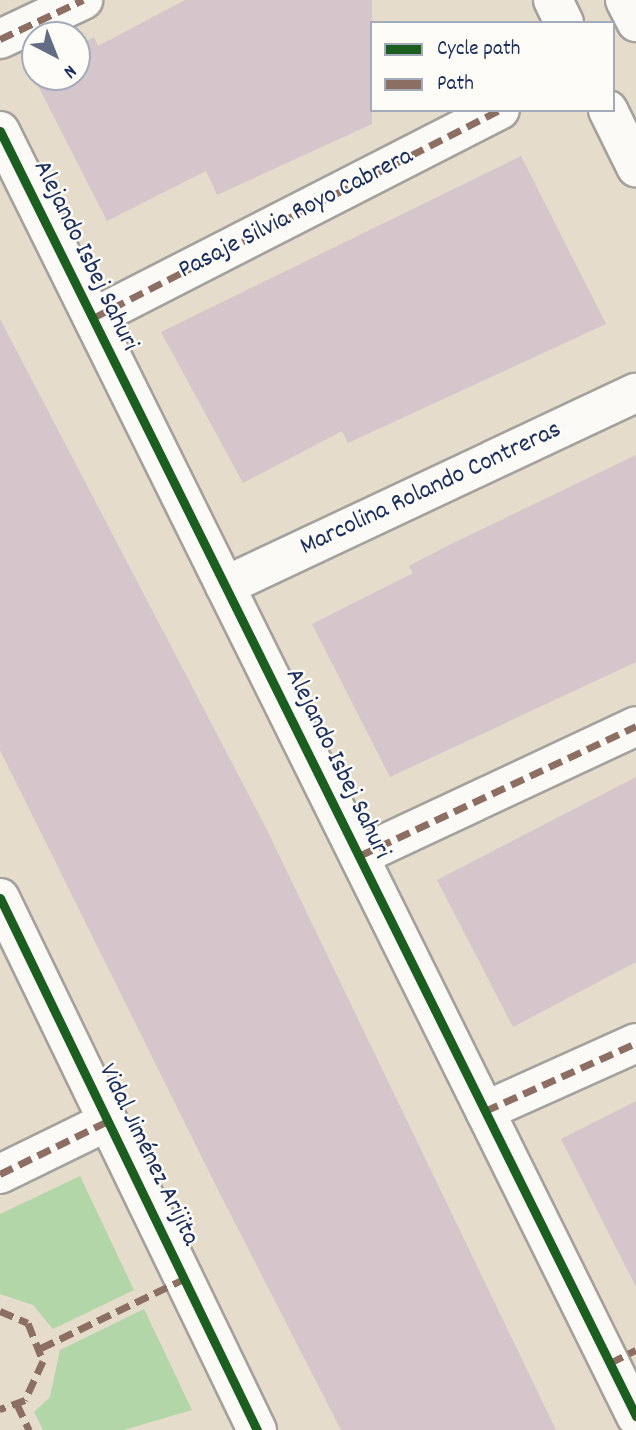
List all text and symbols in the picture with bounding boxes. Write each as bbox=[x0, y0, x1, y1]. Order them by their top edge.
north arrow bbox=[21, 21, 91, 91]
legend bbox=[370, 21, 615, 112]
text: Cycle path bbox=[437, 35, 520, 65]
text: N bbox=[57, 57, 82, 84]
text: Path bbox=[437, 70, 474, 100]
street label: Pasaje Silvia Royo Cabrera bbox=[174, 141, 418, 287]
street label: Alejando Isbej Sahuri bbox=[25, 156, 145, 356]
street label: Marcolina Rolando Contreras bbox=[296, 415, 566, 563]
street label: Alejando Isbej Sahuri bbox=[277, 664, 397, 864]
street label: Vidal Jiménez Arijita bbox=[91, 1059, 205, 1251]

